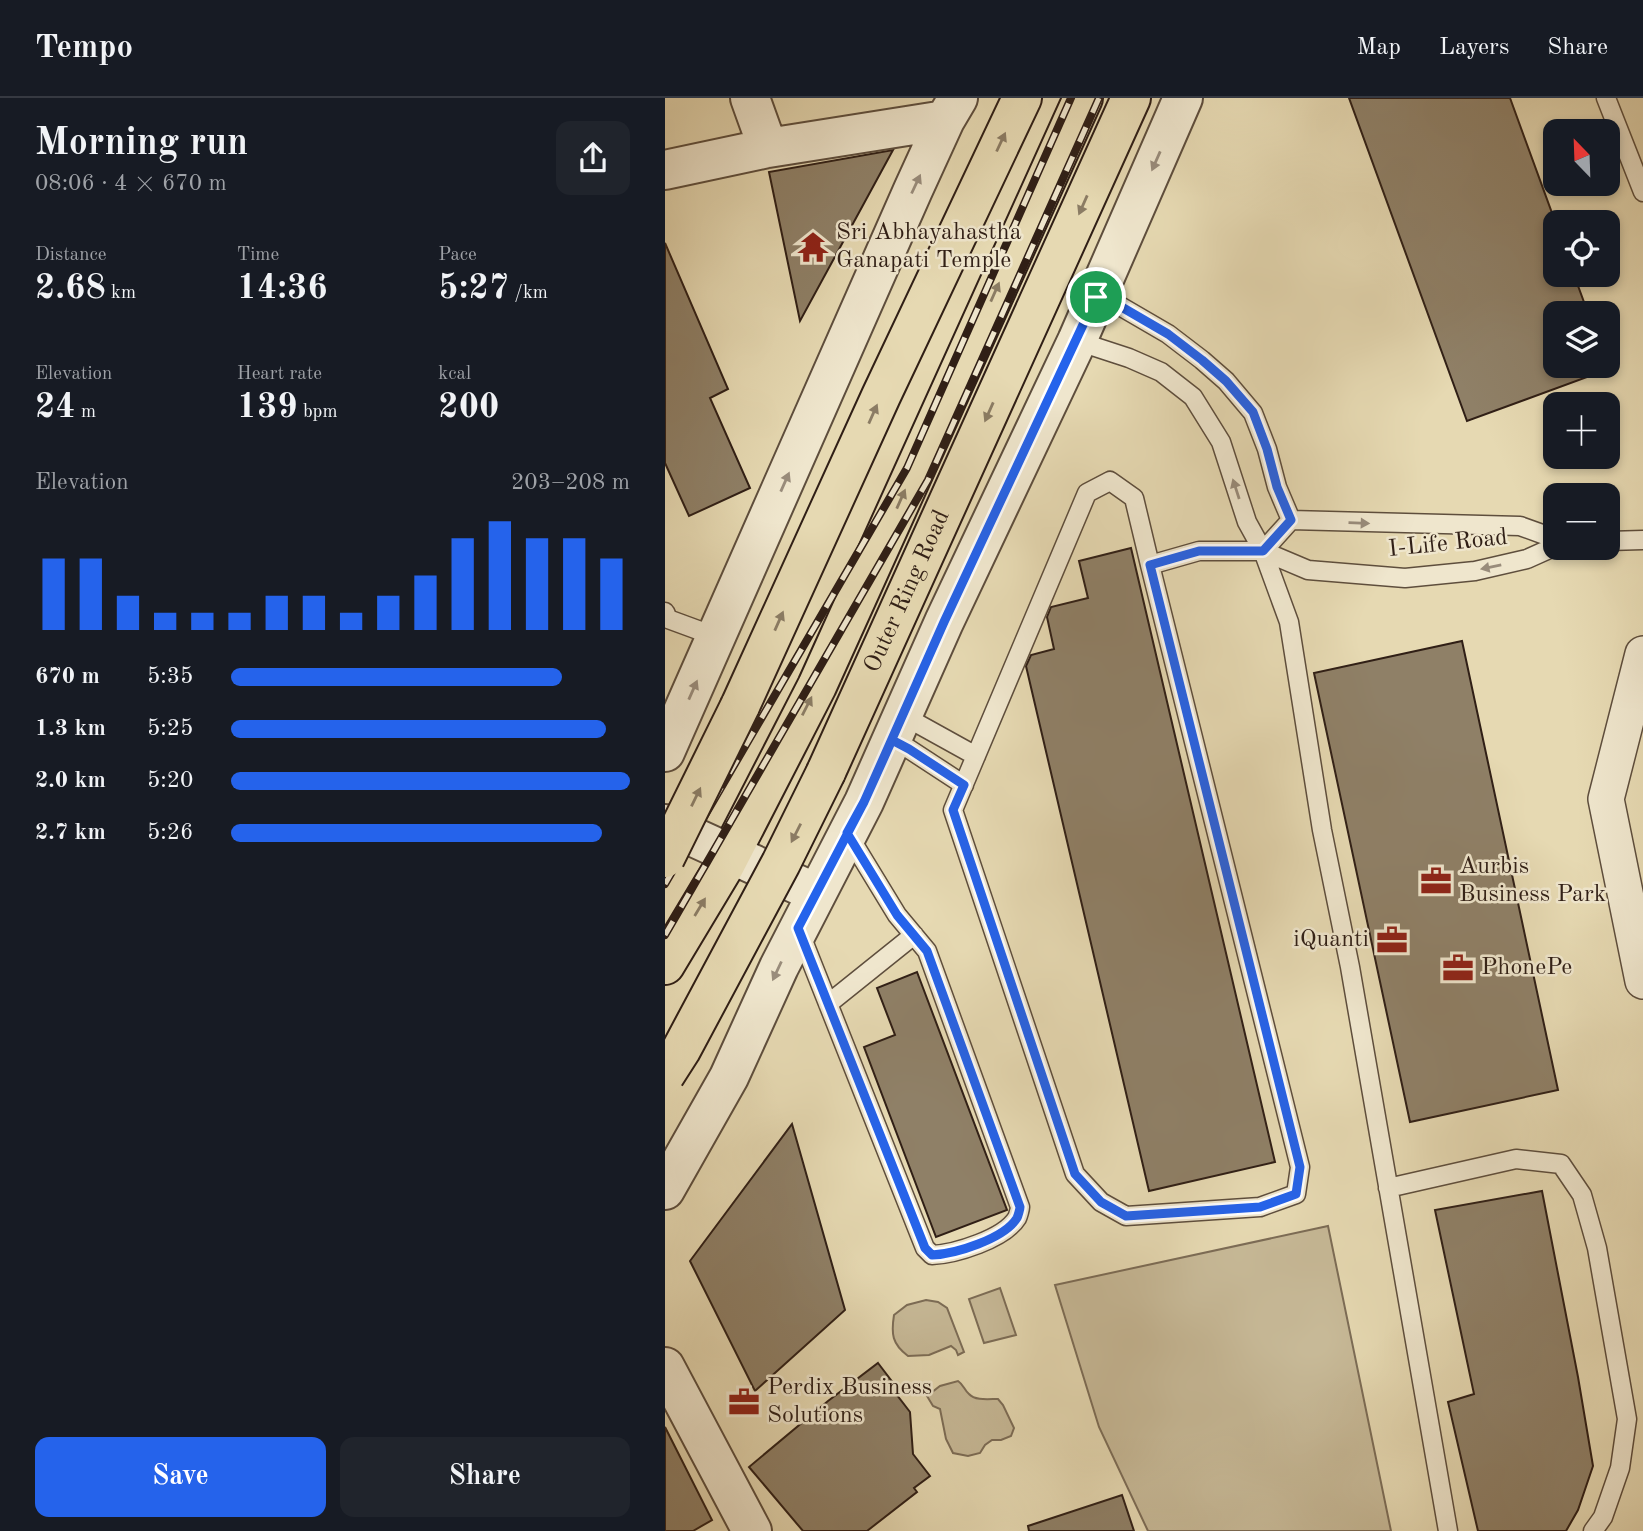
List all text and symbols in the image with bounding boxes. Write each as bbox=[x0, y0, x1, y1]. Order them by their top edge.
text: Tempo bbox=[35, 32, 133, 65]
text: Map bbox=[1357, 36, 1401, 60]
text: Layers bbox=[1439, 36, 1509, 60]
text: Share bbox=[1547, 36, 1608, 60]
north arrow bbox=[1543, 119, 1621, 196]
map controls bbox=[1543, 119, 1620, 560]
button: share bbox=[556, 121, 630, 195]
text: Morning run bbox=[35, 125, 248, 163]
one-way arrow bbox=[995, 132, 1007, 152]
one-way arrow bbox=[1150, 150, 1161, 171]
text: 08:06 · 4 × 670 m bbox=[35, 172, 227, 195]
one-way arrow bbox=[910, 174, 922, 194]
one-way arrow bbox=[1077, 195, 1089, 215]
button: locate bbox=[1543, 210, 1620, 287]
place label: Sri Abhayahastha Ganapati Temple bbox=[836, 221, 1022, 273]
temple icon: Sri Abhayahastha Ganapati Temple bbox=[796, 230, 830, 264]
text: Distance bbox=[35, 246, 107, 265]
text: Time bbox=[237, 246, 279, 265]
text: Pace bbox=[438, 246, 477, 265]
pin bbox=[1066, 267, 1126, 327]
text: 2.68 bbox=[35, 271, 106, 306]
text: 14:36 bbox=[237, 271, 328, 306]
text: 5:27 bbox=[438, 271, 509, 306]
icon: arrive bbox=[1077, 278, 1115, 316]
one-way arrow bbox=[989, 282, 1001, 302]
text: km bbox=[106, 284, 136, 303]
text: /km bbox=[509, 284, 548, 303]
button: layers bbox=[1543, 301, 1620, 378]
text: Elevation bbox=[35, 365, 112, 384]
text: Heart rate bbox=[237, 365, 322, 384]
text: kcal bbox=[438, 365, 471, 384]
text: 24 bbox=[35, 390, 76, 425]
text: 139 bbox=[237, 390, 298, 425]
text: 200 bbox=[438, 390, 499, 425]
button: + bbox=[1543, 392, 1620, 469]
one-way arrow bbox=[983, 402, 995, 422]
text: m bbox=[76, 403, 96, 422]
text: bpm bbox=[298, 403, 338, 422]
one-way arrow bbox=[867, 404, 879, 424]
text: Elevation bbox=[35, 471, 129, 494]
text: 203–208 m bbox=[511, 471, 630, 494]
one-way arrow bbox=[780, 471, 791, 492]
one-way arrow bbox=[1230, 478, 1240, 499]
button: − bbox=[1543, 483, 1620, 560]
one-way arrow bbox=[895, 489, 907, 509]
street label: Outer Ring Road bbox=[861, 507, 955, 677]
one-way arrow bbox=[1348, 517, 1370, 528]
street label: I-Life Road bbox=[1387, 526, 1509, 562]
one-way arrow bbox=[1480, 562, 1502, 573]
one-way arrow bbox=[773, 611, 785, 631]
text: 670 m bbox=[35, 665, 100, 688]
text: 5:35 bbox=[147, 665, 193, 688]
one-way arrow bbox=[688, 679, 699, 700]
one-way arrow bbox=[801, 696, 812, 716]
text: 1.3 km bbox=[35, 717, 106, 740]
text: 5:25 bbox=[147, 717, 193, 740]
text: 2.0 km bbox=[35, 769, 106, 792]
text: 5:20 bbox=[147, 769, 193, 792]
one-way arrow bbox=[690, 787, 702, 807]
text: 2.7 km bbox=[35, 821, 106, 844]
text: 5:26 bbox=[147, 821, 193, 844]
one-way arrow bbox=[790, 823, 801, 843]
place label: Aurbis Business Park bbox=[1459, 855, 1606, 907]
office icon: Aurbis Business Park bbox=[1419, 864, 1453, 898]
one-way arrow bbox=[693, 897, 706, 916]
office icon: iQuanti bbox=[1375, 923, 1409, 957]
place label: iQuanti bbox=[1293, 928, 1369, 952]
office icon: PhonePe bbox=[1441, 951, 1475, 985]
place label: PhonePe bbox=[1481, 956, 1572, 980]
one-way arrow bbox=[771, 961, 782, 982]
place label: Perdix Business Solutions bbox=[767, 1376, 932, 1428]
office icon: Perdix Business Solutions bbox=[727, 1385, 761, 1419]
button: Save bbox=[35, 1437, 326, 1517]
button: Share bbox=[340, 1437, 630, 1517]

